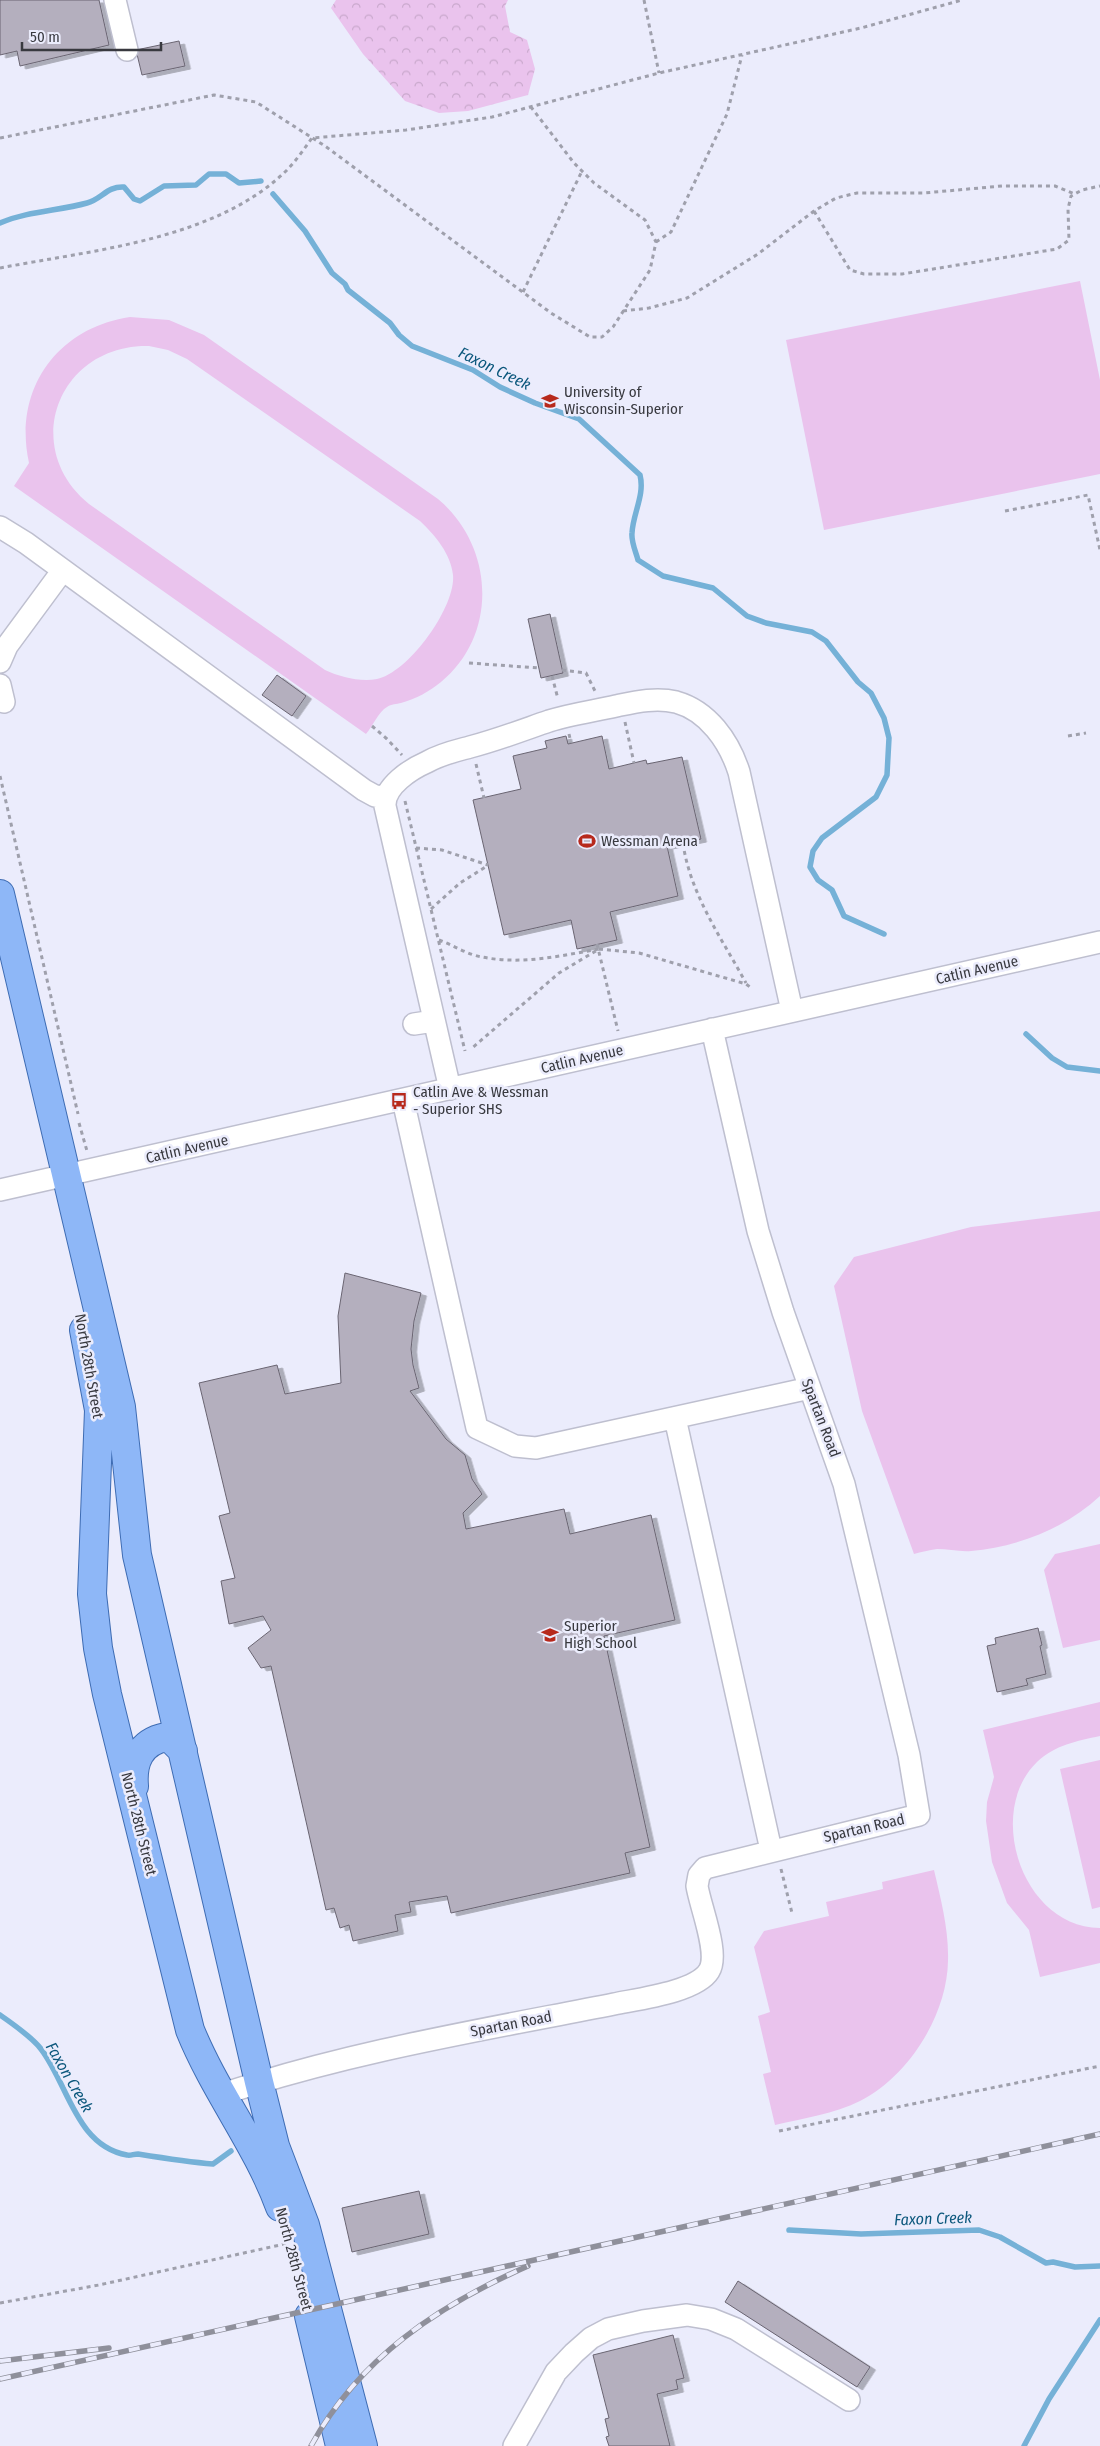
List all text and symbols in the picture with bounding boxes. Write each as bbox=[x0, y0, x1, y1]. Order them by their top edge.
scale bar bbox=[22, 20, 161, 52]
text: 50 m bbox=[30, 28, 60, 46]
water label: Faxon Creek bbox=[456, 343, 534, 394]
place label: University of Wisconsin-Superior bbox=[564, 383, 684, 418]
school or university icon: University of Wisconsin-Superior bbox=[540, 391, 560, 411]
sports icon: Wessman Arena bbox=[577, 831, 597, 851]
place label: Wessman Arena bbox=[601, 832, 698, 850]
street label: Catlin Avenue bbox=[934, 952, 1020, 988]
street label: Catlin Avenue bbox=[539, 1041, 625, 1077]
place label: Catlin Ave & Wessman - Superior SHS bbox=[413, 1083, 549, 1118]
bus stop icon: Catlin Ave & Wessman - Superior SHS bbox=[389, 1091, 409, 1111]
street label: Catlin Avenue bbox=[144, 1131, 230, 1167]
street label: North 28th Street bbox=[71, 1312, 107, 1420]
street label: Spartan Road bbox=[798, 1376, 844, 1460]
place label: Superior High School bbox=[564, 1617, 637, 1652]
school or university icon: Superior High School bbox=[540, 1625, 560, 1645]
street label: North 28th Street bbox=[117, 1770, 161, 1878]
street label: Spartan Road bbox=[822, 1810, 906, 1846]
street label: Spartan Road bbox=[469, 2007, 553, 2041]
water label: Faxon Creek bbox=[42, 2039, 97, 2116]
street label: North 28th Street bbox=[272, 2206, 316, 2313]
water label: Faxon Creek bbox=[894, 2208, 972, 2229]

